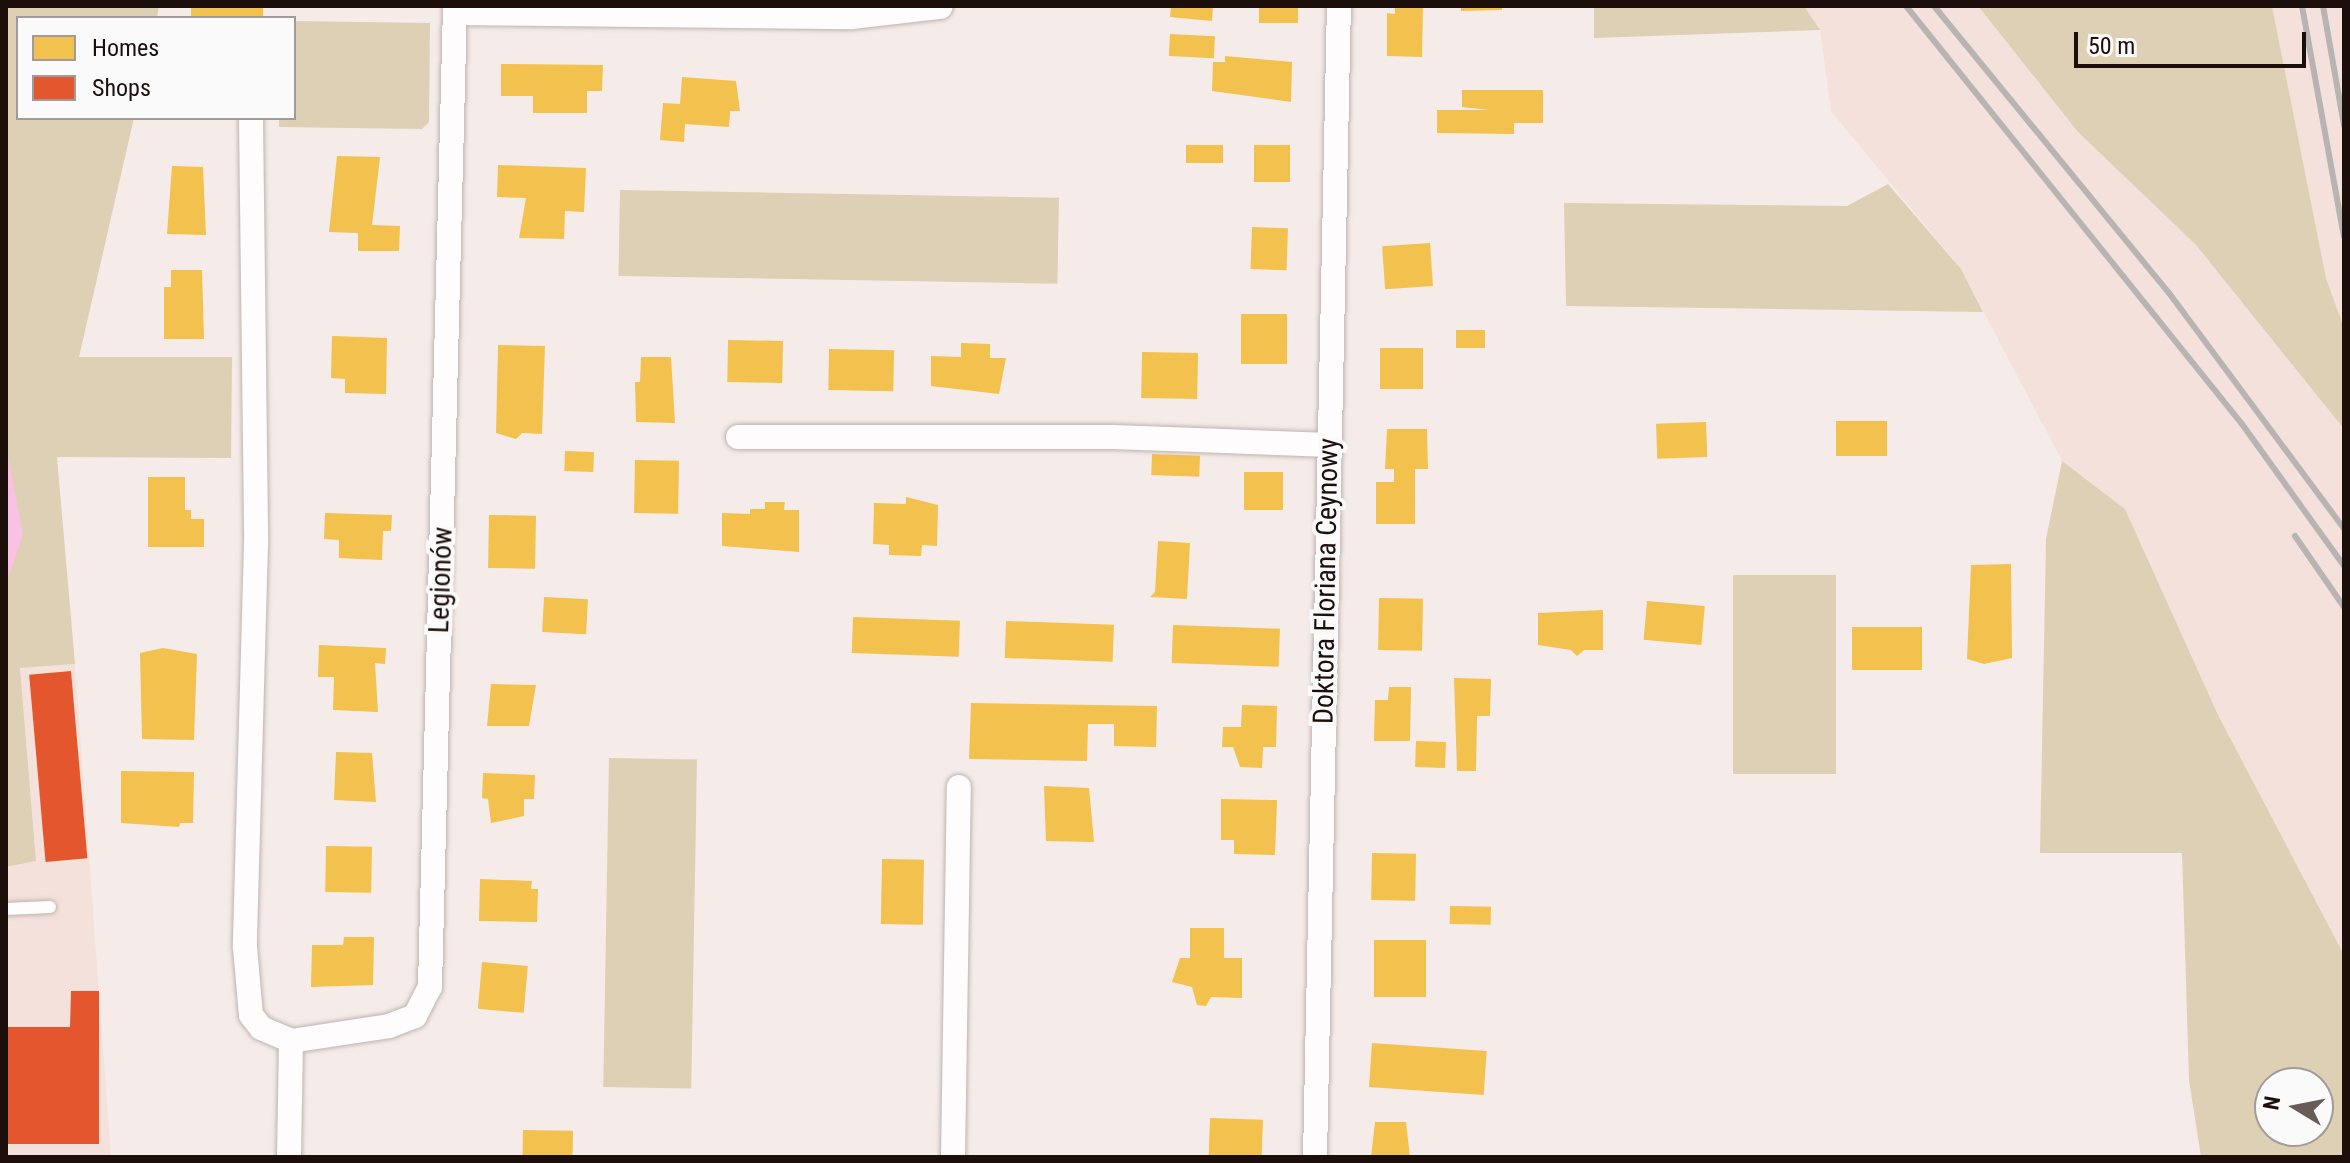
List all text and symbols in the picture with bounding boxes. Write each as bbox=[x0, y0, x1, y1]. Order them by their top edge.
legend bbox=[16, 16, 296, 120]
scale bar bbox=[2078, 16, 2310, 66]
text: 50 m bbox=[2088, 32, 2135, 60]
text: Homes bbox=[92, 34, 159, 62]
text: Shops bbox=[92, 74, 151, 102]
street label: Doktora Floriana Ceynowy bbox=[1307, 438, 1345, 724]
street label: Legionów bbox=[422, 526, 460, 634]
north arrow bbox=[2254, 1067, 2334, 1147]
text: N bbox=[2258, 1094, 2285, 1112]

